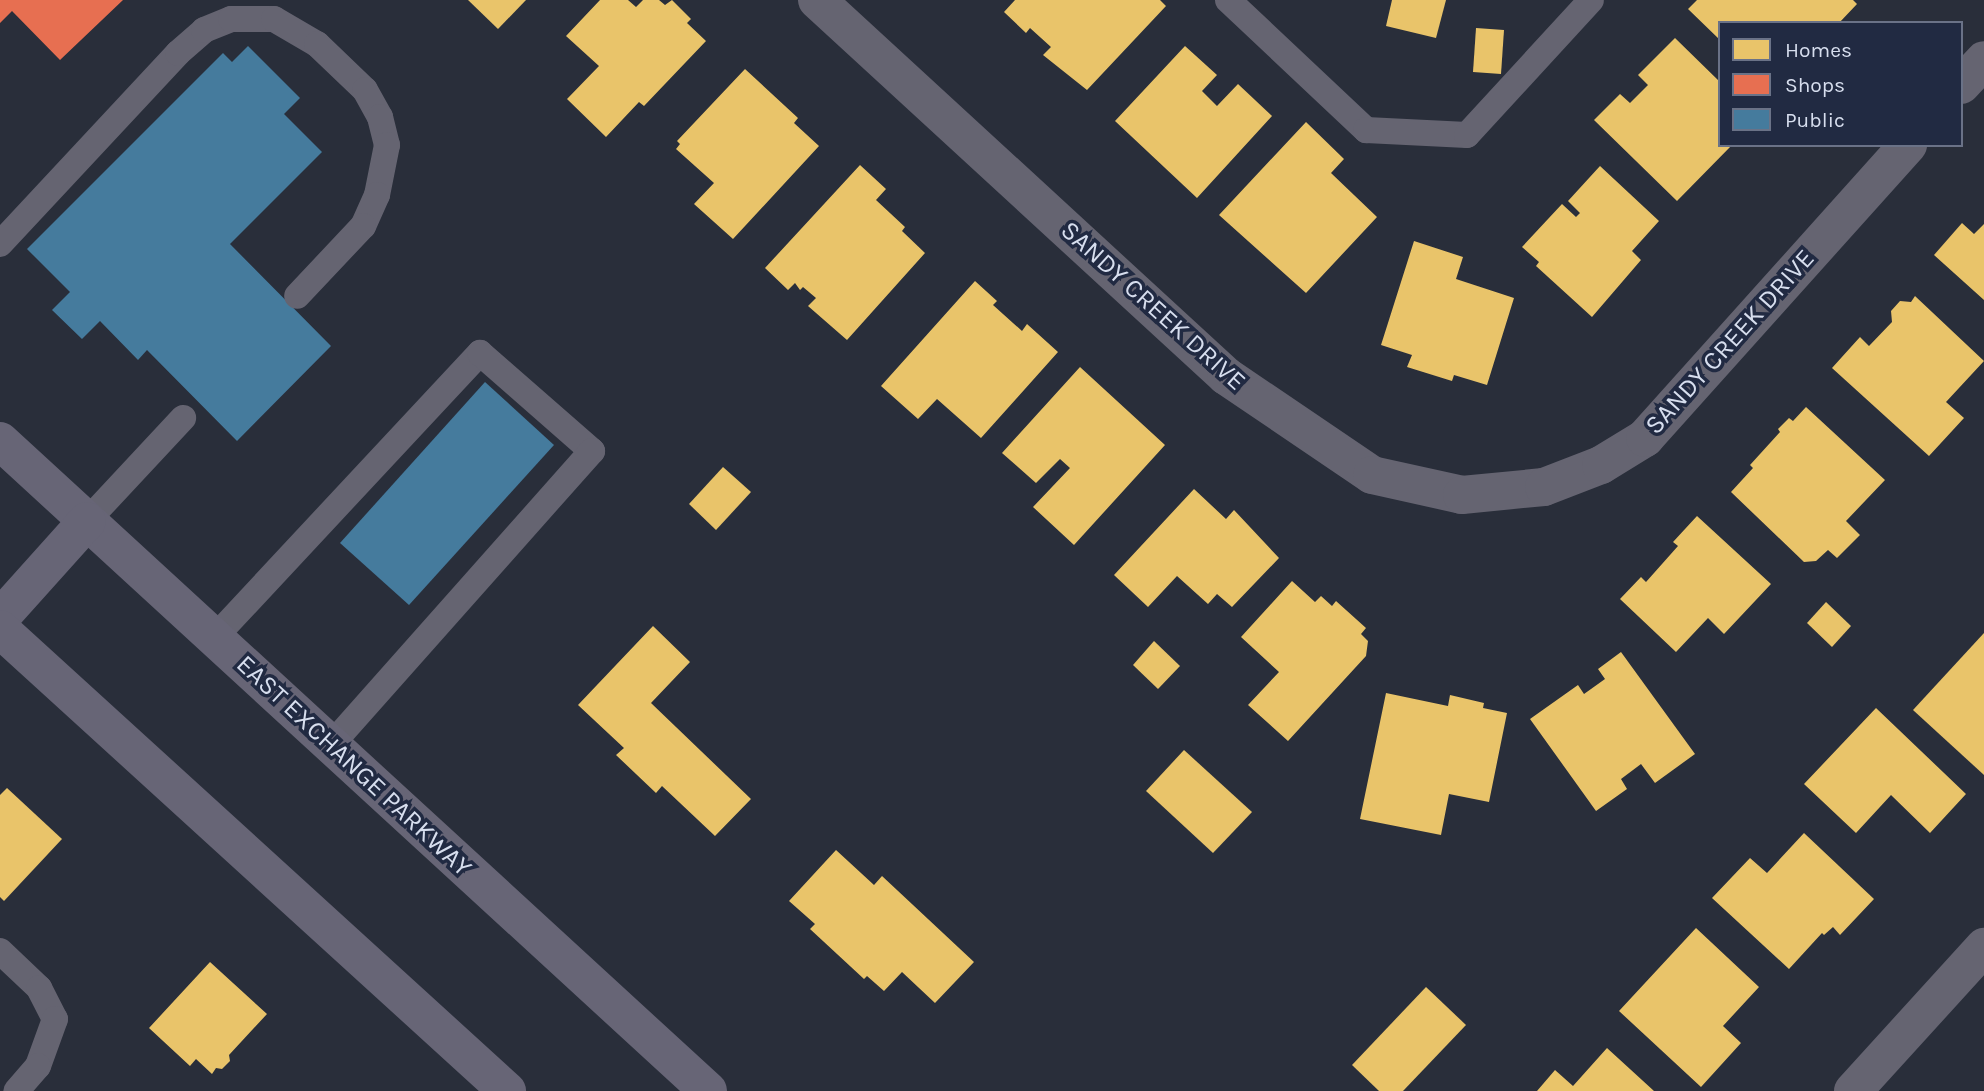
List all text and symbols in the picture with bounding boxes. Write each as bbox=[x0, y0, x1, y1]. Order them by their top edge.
legend bbox=[1718, 21, 1963, 147]
text: Homes bbox=[1785, 38, 1852, 62]
text: Shops bbox=[1785, 73, 1845, 97]
text: Public bbox=[1785, 108, 1845, 132]
street label: SANDY CREEK DRIVE bbox=[1054, 215, 1252, 397]
street label: SANDY CREEK DRIVE bbox=[1639, 243, 1821, 441]
street label: EAST EXCHANGE PARKWAY bbox=[230, 649, 478, 883]

